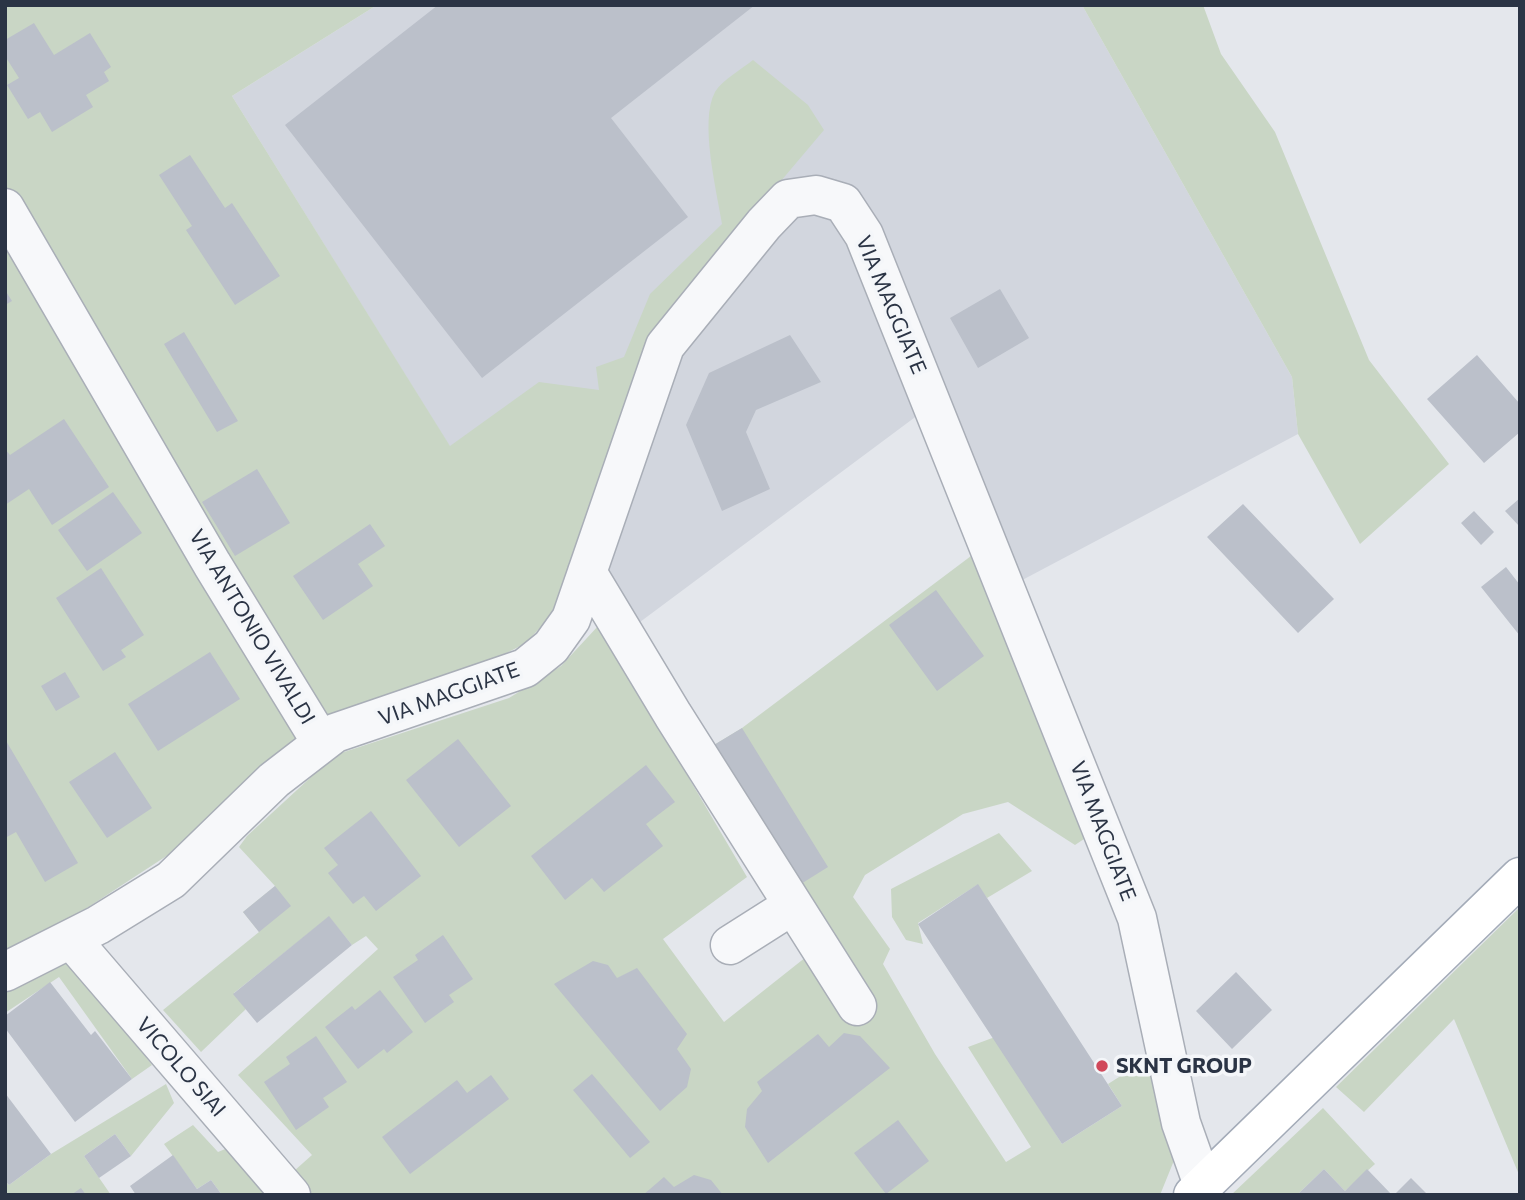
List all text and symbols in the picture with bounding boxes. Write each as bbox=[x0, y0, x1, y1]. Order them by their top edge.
street label: VIA MAGGIATE bbox=[850, 232, 932, 378]
street label: VIA ANTONIO VIVALDI bbox=[184, 525, 320, 729]
street label: VIA MAGGIATE bbox=[375, 657, 523, 731]
street label: VIA MAGGIATE bbox=[1065, 757, 1141, 905]
street label: VICOLO SIAI bbox=[131, 1012, 231, 1122]
place label: SKNT GROUP bbox=[1116, 1053, 1252, 1079]
marker: SKNT GROUP bbox=[1094, 1058, 1110, 1074]

